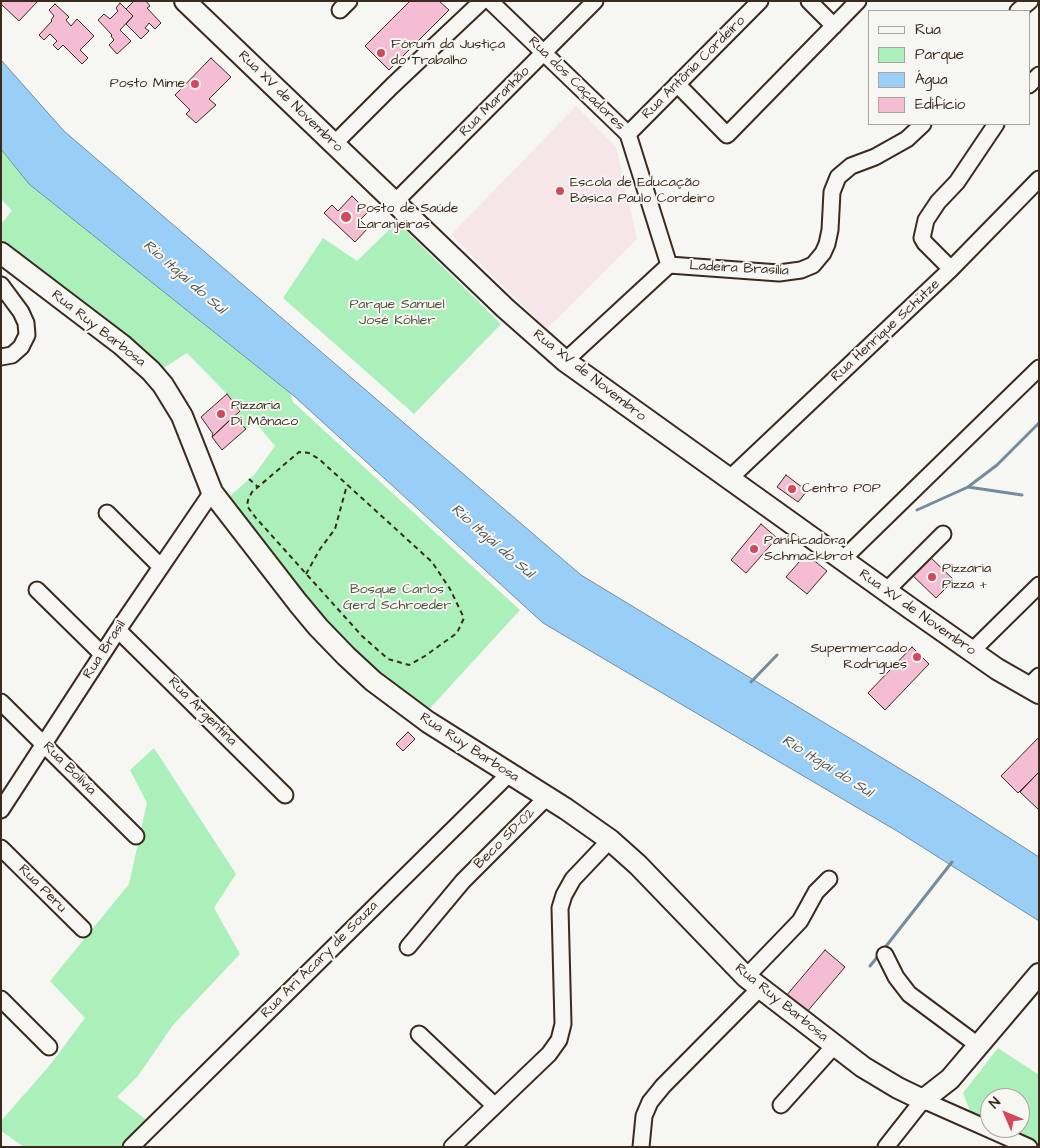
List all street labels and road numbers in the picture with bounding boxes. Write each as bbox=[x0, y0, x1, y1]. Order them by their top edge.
street label: Rua Antônia Cordeiro bbox=[639, 13, 749, 123]
street label: Rua dos Caçadores bbox=[524, 34, 628, 134]
street label: Rua XV de Novembro bbox=[234, 48, 346, 156]
street label: Rua Maranhão bbox=[456, 63, 534, 141]
street label: Ladeira Brasília bbox=[689, 258, 789, 280]
street label: Rua Henrique Schütze bbox=[828, 276, 944, 386]
street label: Rua Ruy Barbosa bbox=[48, 287, 148, 371]
street label: Rua XV de Novembro bbox=[529, 327, 649, 425]
street label: Rua XV de Novembro bbox=[855, 566, 979, 660]
street label: Rua Brasil bbox=[80, 618, 130, 682]
street label: Rua Argentina bbox=[164, 674, 240, 750]
street label: Rua Ruy Barbosa bbox=[416, 710, 522, 786]
street label: Rua Bolívia bbox=[39, 739, 99, 799]
street label: Beco SD-02 bbox=[471, 805, 539, 873]
street label: Rua Peru bbox=[14, 861, 70, 917]
street label: Rua Ari Acary de Souza bbox=[258, 898, 382, 1022]
street label: Rua Ruy Barbosa bbox=[731, 960, 831, 1046]

